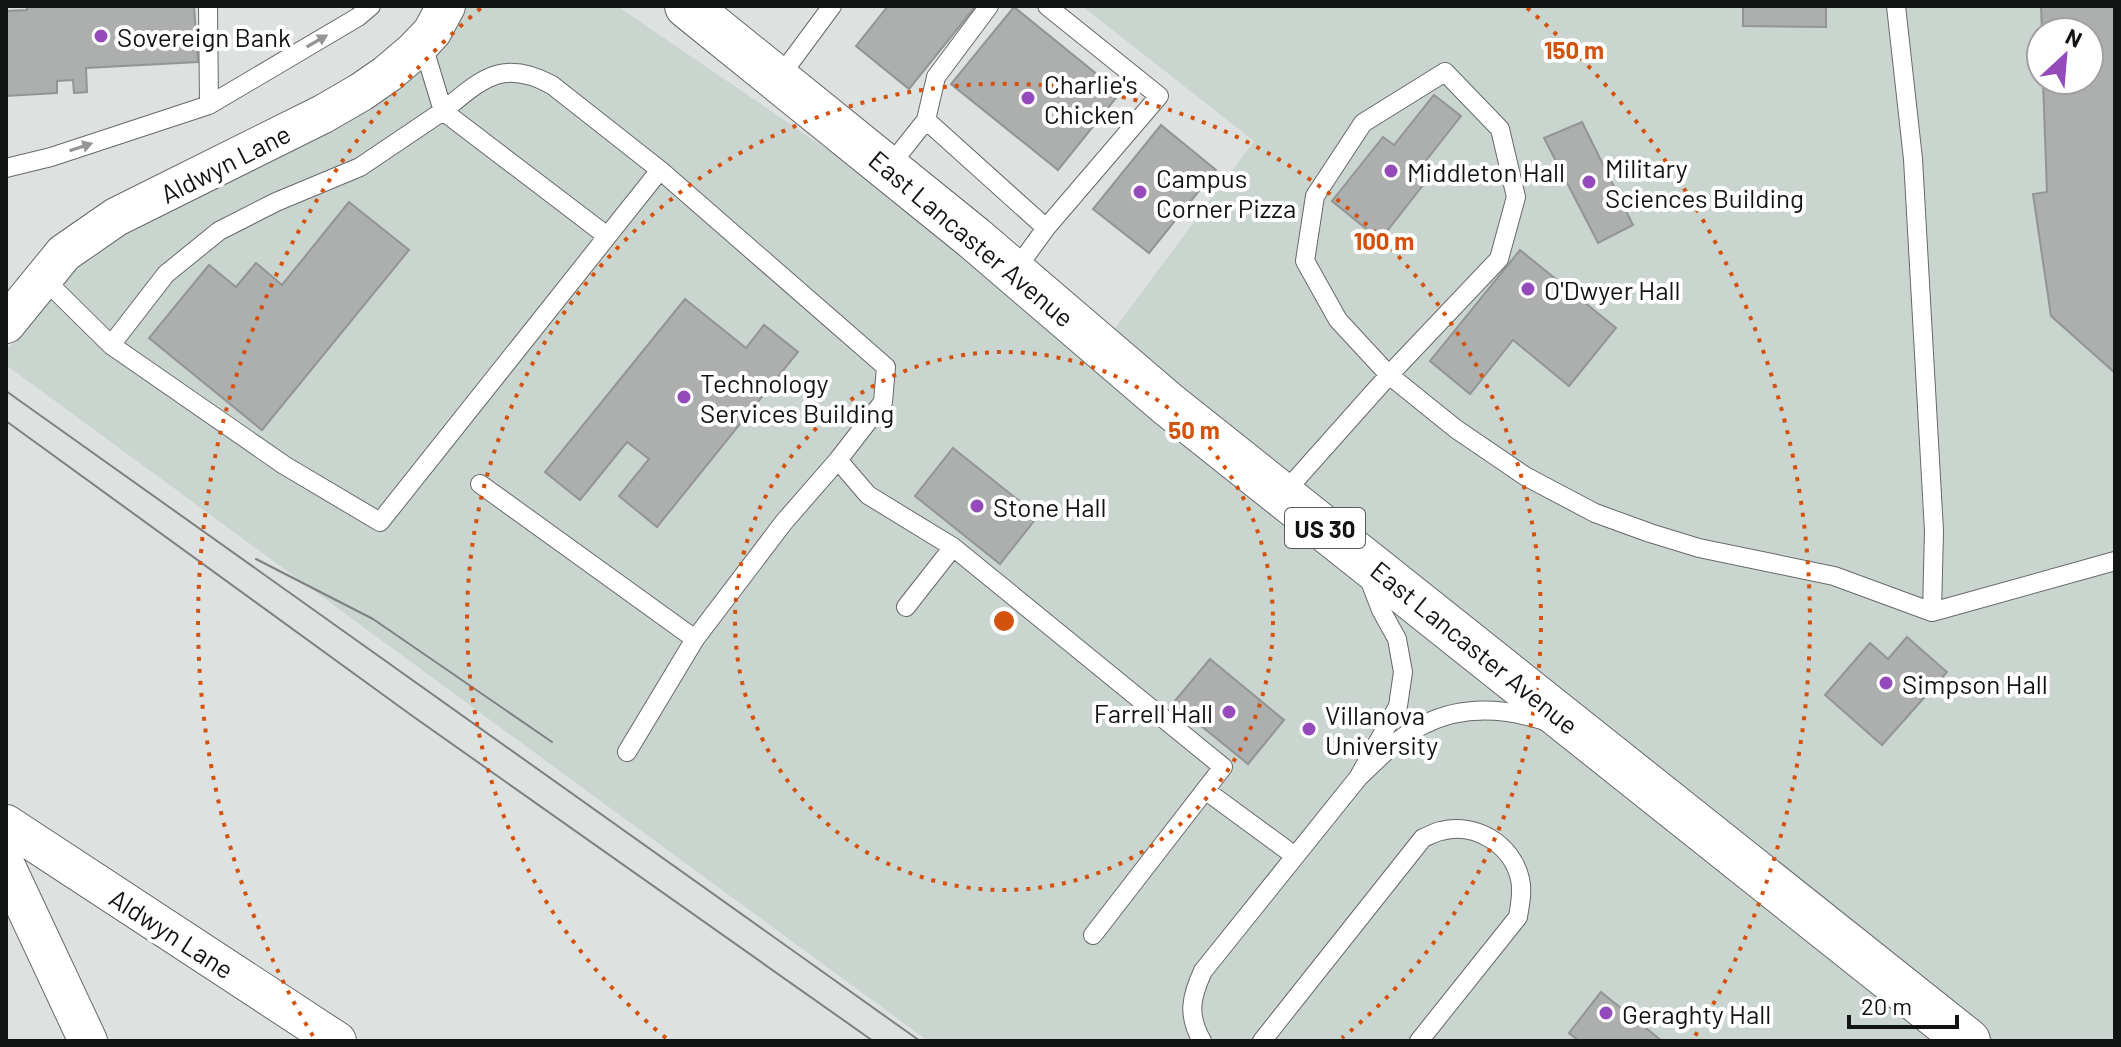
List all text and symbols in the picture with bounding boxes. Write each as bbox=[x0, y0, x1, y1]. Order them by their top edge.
north arrow bbox=[2025, 16, 2105, 96]
place label: Sovereign Bank bbox=[117, 21, 291, 52]
text: N bbox=[2062, 22, 2086, 52]
marker: Sovereign Bank bbox=[92, 27, 110, 45]
one-way arrow bbox=[306, 34, 328, 48]
text: 150 m bbox=[1544, 35, 1604, 64]
place label: Charlie's Chicken bbox=[1044, 68, 1138, 129]
marker: Charlie's Chicken bbox=[1019, 89, 1037, 107]
street label: Aldwyn Lane bbox=[155, 117, 295, 209]
one-way arrow bbox=[69, 140, 93, 152]
street label: East Lancaster Avenue bbox=[863, 143, 1081, 333]
place label: Military Sciences Building bbox=[1605, 152, 1804, 213]
place label: Middleton Hall bbox=[1407, 156, 1565, 187]
place label: Campus Corner Pizza bbox=[1156, 162, 1296, 223]
marker: Middleton Hall bbox=[1382, 162, 1400, 180]
marker: Military Sciences Building bbox=[1580, 173, 1598, 191]
marker: Campus Corner Pizza bbox=[1131, 183, 1149, 201]
text: 100 m bbox=[1354, 226, 1414, 255]
place label: O'Dwyer Hall bbox=[1544, 274, 1681, 305]
marker: O'Dwyer Hall bbox=[1519, 280, 1537, 298]
place label: Technology Services Building bbox=[700, 367, 894, 428]
marker: Technology Services Building bbox=[675, 388, 693, 406]
text: 50 m bbox=[1168, 415, 1220, 444]
place label: Stone Hall bbox=[993, 491, 1107, 522]
marker: Stone Hall bbox=[968, 497, 986, 515]
road number: US 30 bbox=[1285, 508, 1365, 548]
street label: East Lancaster Avenue bbox=[1365, 554, 1585, 740]
centre of rings bbox=[990, 607, 1018, 635]
place label: Simpson Hall bbox=[1902, 668, 2048, 699]
marker: Simpson Hall bbox=[1877, 674, 1895, 692]
place label: Farrell Hall bbox=[1094, 697, 1213, 728]
place label: Villanova University bbox=[1325, 699, 1438, 760]
marker: Farrell Hall bbox=[1220, 703, 1238, 721]
marker: Villanova University bbox=[1300, 720, 1318, 738]
street label: Aldwyn Lane bbox=[104, 881, 240, 985]
scale bar bbox=[1849, 979, 1957, 1029]
text: 20 m bbox=[1861, 991, 1912, 1020]
place label: Geraghty Hall bbox=[1622, 998, 1771, 1029]
marker: Geraghty Hall bbox=[1597, 1004, 1615, 1022]

